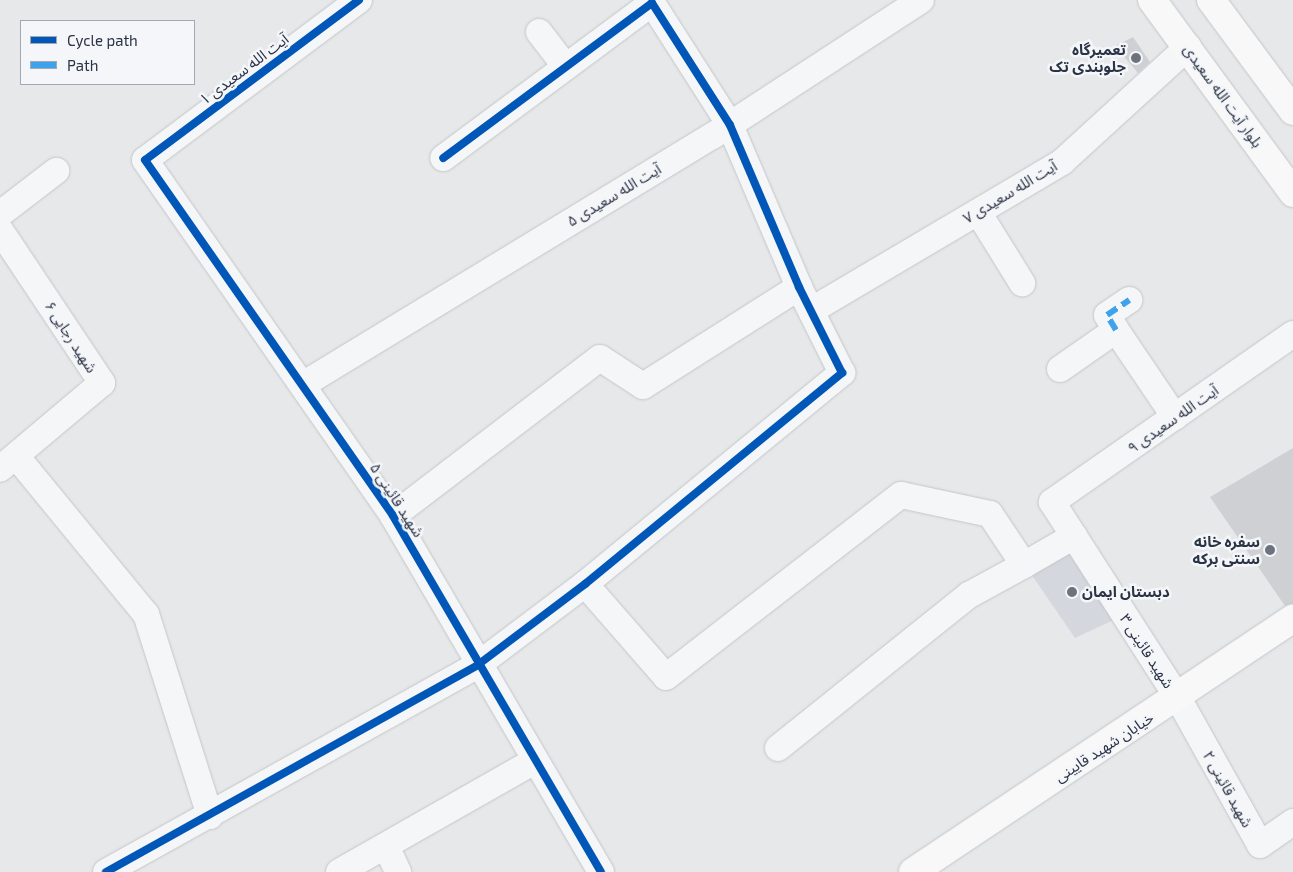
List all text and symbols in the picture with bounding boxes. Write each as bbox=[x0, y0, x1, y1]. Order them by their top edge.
legend bbox=[20, 20, 195, 85]
street label: آیت الله سعیدی ۱ bbox=[196, 30, 292, 108]
text: Cycle path bbox=[67, 31, 138, 49]
place label: تعمیرگاه جلوبندی تک bbox=[1049, 40, 1126, 75]
street label: بلوار آیت الله سعیدی bbox=[1180, 41, 1266, 151]
marker: تعمیرگاه جلوبندی تک bbox=[1130, 52, 1142, 64]
text: Path bbox=[67, 56, 98, 74]
street label: آیت الله سعیدی ۷ bbox=[960, 157, 1060, 227]
street label: آیت الله سعیدی ۵ bbox=[564, 160, 664, 230]
street label: شهید رجایی ۶ bbox=[41, 298, 101, 376]
street label: آیت الله سعیدی ۹ bbox=[1124, 381, 1222, 457]
street label: شهید قائینی ۵ bbox=[366, 459, 428, 541]
place label: سفره خانه سنتی برکه bbox=[1193, 532, 1260, 567]
marker: سفره خانه سنتی برکه bbox=[1264, 544, 1276, 556]
place label: دبستان ایمان bbox=[1082, 583, 1170, 601]
marker: دبستان ایمان bbox=[1066, 586, 1078, 598]
street label: شهید قائینی ۳ bbox=[1116, 610, 1178, 692]
street label: خیابان شهید قایینی bbox=[1051, 708, 1157, 786]
street label: شهید قائینی ۲ bbox=[1200, 747, 1256, 831]

